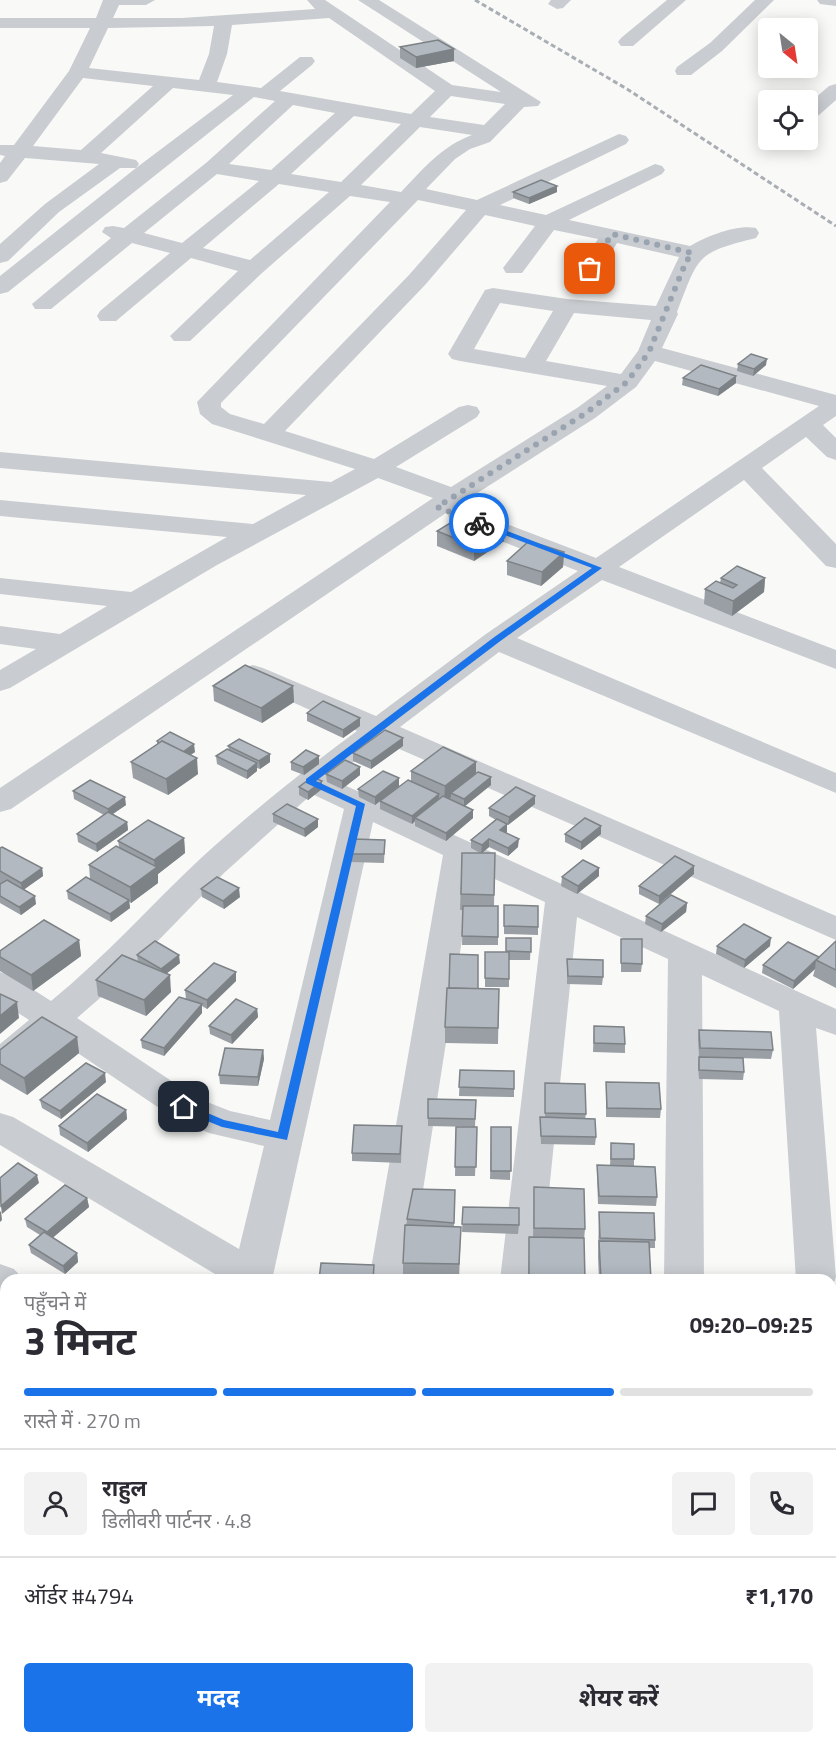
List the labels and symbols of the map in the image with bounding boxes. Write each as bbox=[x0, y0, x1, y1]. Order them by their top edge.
north arrow bbox=[758, 18, 818, 78]
pin bbox=[564, 243, 615, 294]
courier bbox=[449, 493, 509, 553]
pin bbox=[158, 1081, 209, 1132]

